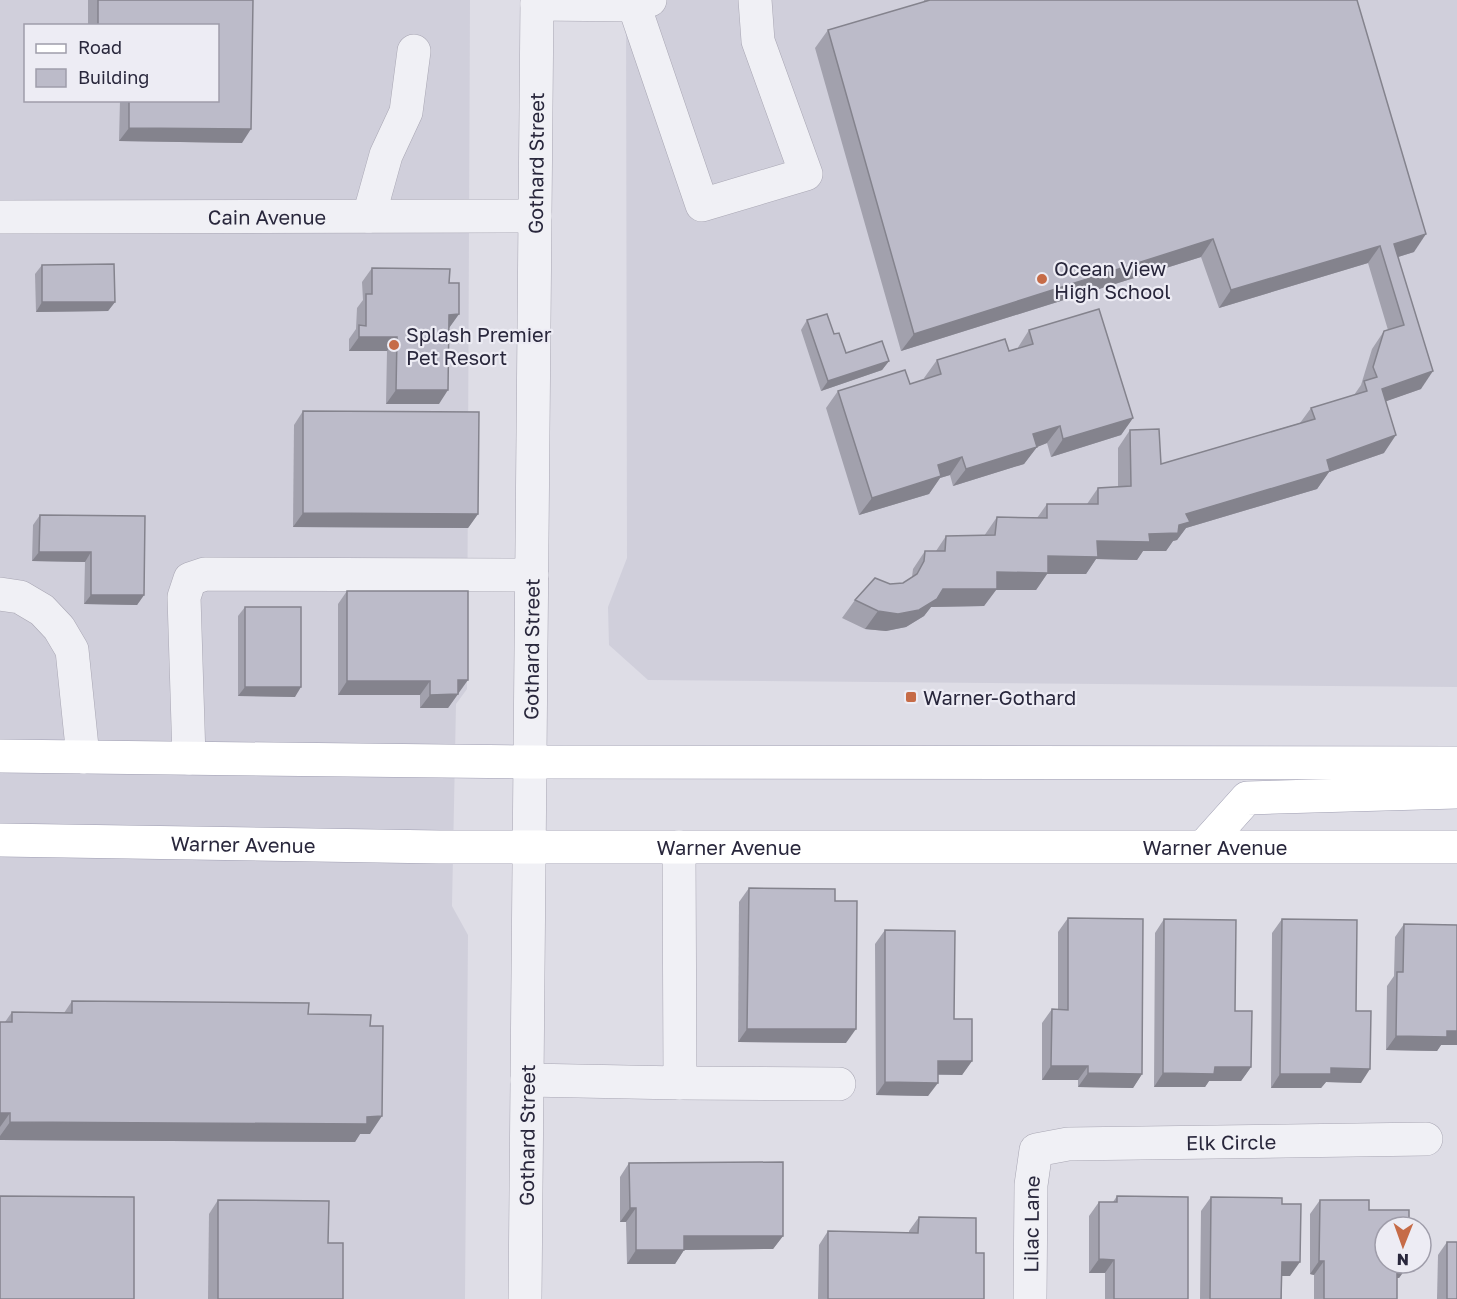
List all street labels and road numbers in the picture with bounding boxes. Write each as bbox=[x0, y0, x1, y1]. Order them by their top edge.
street label: Gothard Street bbox=[523, 92, 548, 234]
street label: Cain Avenue bbox=[208, 204, 326, 229]
street label: Gothard Street bbox=[518, 578, 544, 720]
street label: Warner Avenue bbox=[170, 831, 316, 857]
street label: Warner Avenue bbox=[656, 835, 801, 859]
street label: Warner Avenue bbox=[1142, 835, 1287, 859]
street label: Gothard Street bbox=[514, 1064, 539, 1206]
street label: Elk Circle bbox=[1186, 1129, 1276, 1154]
street label: Lilac Lane bbox=[1018, 1174, 1044, 1273]

